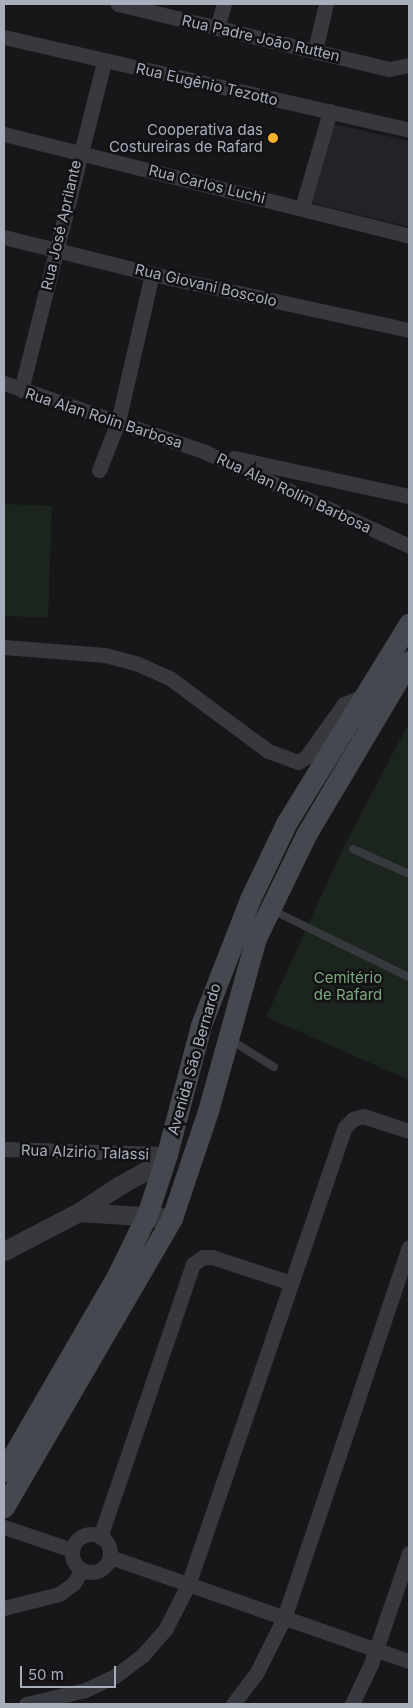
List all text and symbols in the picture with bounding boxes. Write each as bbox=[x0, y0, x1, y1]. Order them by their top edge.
street label: Rua Padre João Rutten bbox=[180, 11, 342, 65]
street label: Rua Eugênio Tezotto bbox=[134, 59, 280, 109]
place label: Cooperativa das Costureiras de Rafard bbox=[109, 120, 263, 155]
marker: Cooperativa das Costureiras de Rafard bbox=[267, 132, 279, 144]
street label: Rua José Aprilante bbox=[37, 158, 85, 292]
street label: Rua Carlos Luchi bbox=[147, 161, 267, 207]
street label: Rua Giovani Boscolo bbox=[133, 260, 279, 310]
street label: Rua Alan Rolin Barbosa bbox=[23, 384, 185, 452]
street label: Rua Alan Rolim Barbosa bbox=[214, 449, 374, 537]
park label: Cemitério de Rafard bbox=[314, 968, 382, 1003]
street label: Avenida São Bernardo bbox=[164, 981, 224, 1137]
street label: Rua Alzirio Talassi bbox=[21, 1141, 149, 1163]
scale bar bbox=[22, 1656, 119, 1688]
text: 50 m bbox=[28, 1665, 64, 1684]

